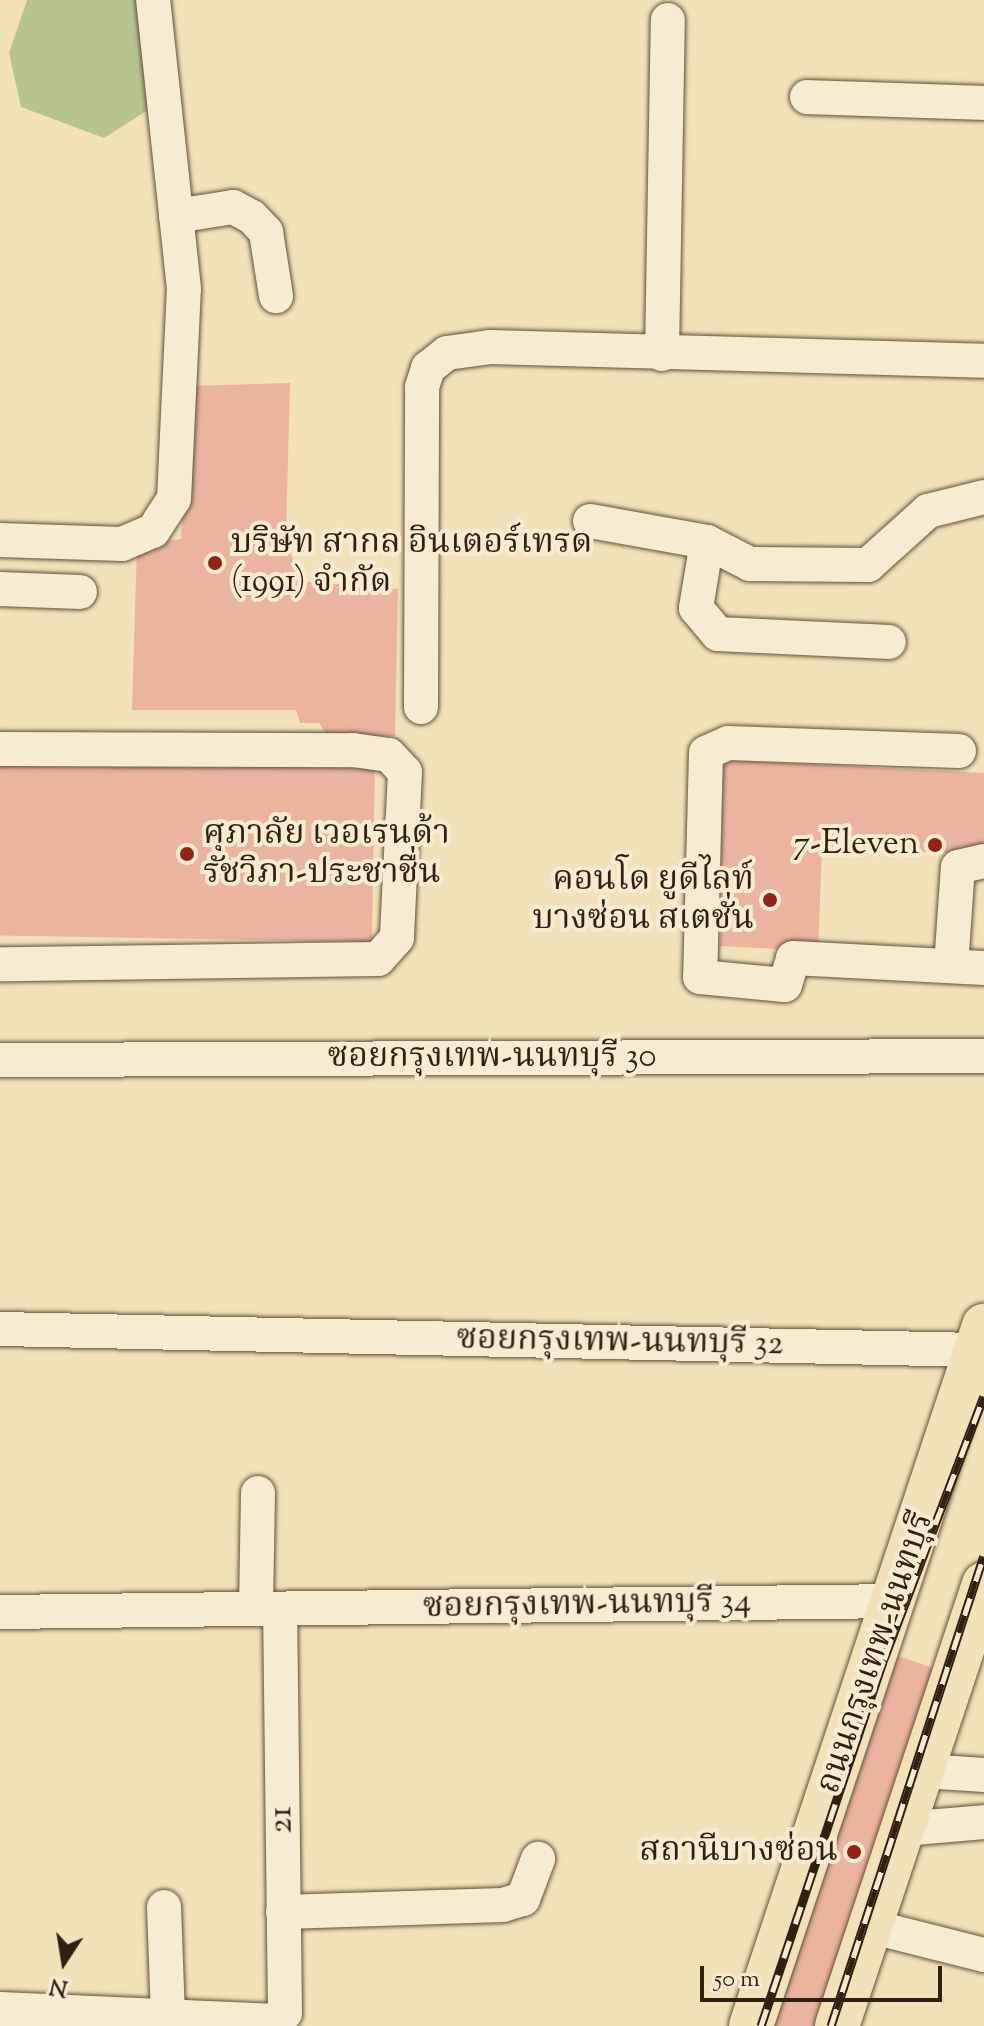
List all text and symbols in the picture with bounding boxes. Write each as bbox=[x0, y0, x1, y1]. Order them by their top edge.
place label: บริษัท สากล อินเตอร์เทรด (1991) จำกัด bbox=[231, 523, 593, 602]
marker: บริษัท สากล อินเตอร์เทรด (1991) จำกัด bbox=[206, 554, 224, 572]
place label: ศุภาลัย เวอเรนด้า รัชวิภา-ประชาชื่น bbox=[203, 814, 450, 894]
place label: 7-Eleven bbox=[793, 825, 919, 865]
marker: 7-Eleven bbox=[926, 836, 944, 854]
marker: ศุภาลัย เวอเรนด้า รัชวิภา-ประชาชื่น bbox=[178, 845, 196, 863]
place label: คอนโด ยูดีไลท์ บางซ่อน สเตชั่น bbox=[533, 860, 754, 940]
marker: คอนโด ยูดีไลท์ บางซ่อน สเตชั่น bbox=[761, 891, 779, 909]
street label: ซอยกรุงเทพ-นนทบุรี 30 bbox=[328, 1038, 656, 1078]
street label: ซอยกรุงเทพ-นนทบุรี 32 bbox=[456, 1319, 784, 1365]
street label: ถนนกรุงเทพ-นนทบุรี bbox=[809, 1507, 943, 1799]
street label: ซอยกรุงเทพ-นนทบุรี 34 bbox=[422, 1582, 752, 1628]
street label: 21 bbox=[261, 1806, 303, 1834]
place label: สถานีบางซ่อน bbox=[639, 1832, 838, 1872]
marker: สถานีบางซ่อน bbox=[845, 1843, 863, 1861]
north arrow bbox=[24, 1922, 104, 2002]
scale bar bbox=[704, 1950, 946, 2000]
text: 50 m bbox=[714, 1963, 760, 1997]
text: N bbox=[47, 1968, 71, 2003]

